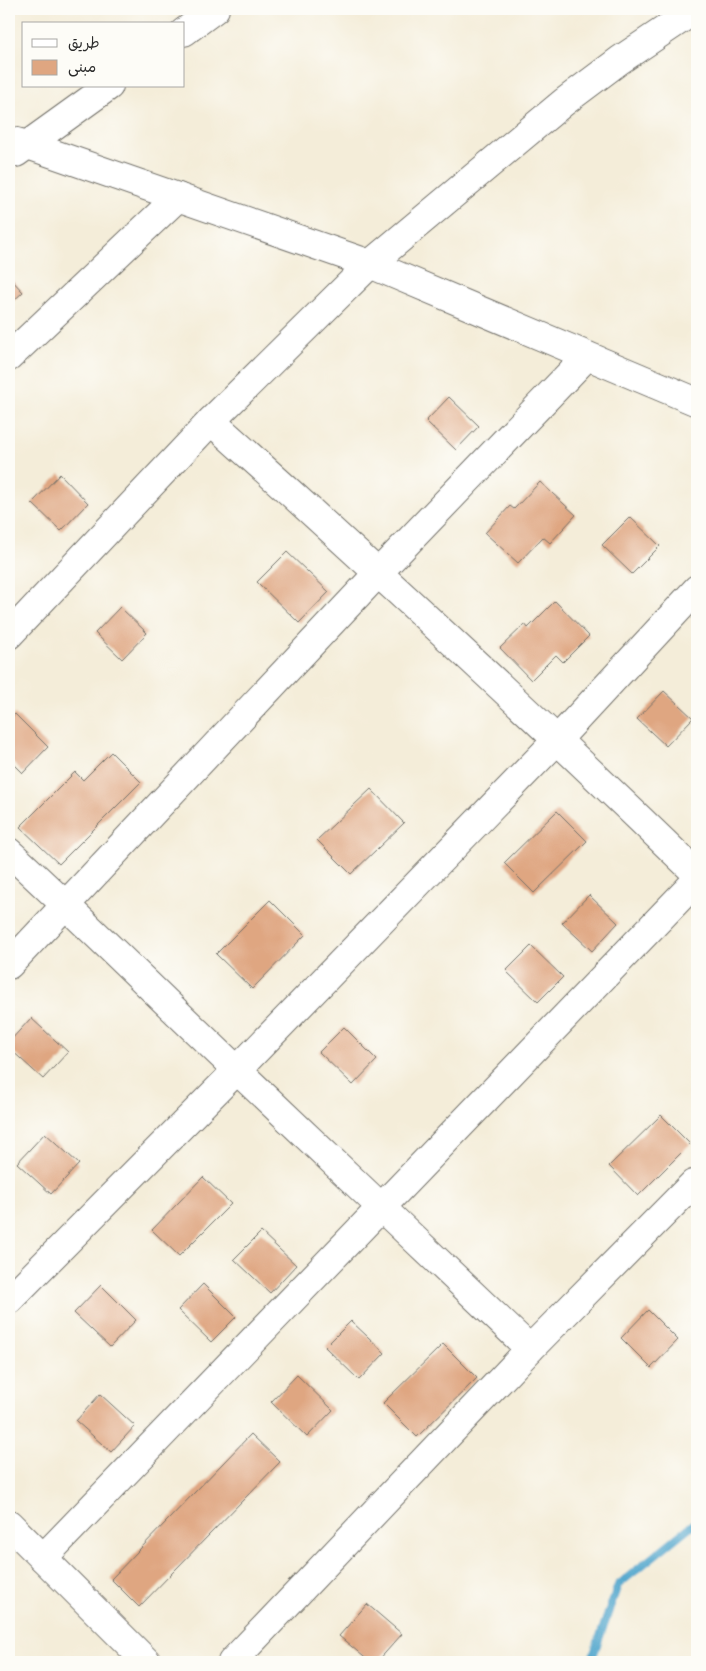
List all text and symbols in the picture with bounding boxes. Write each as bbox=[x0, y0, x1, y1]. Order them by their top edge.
legend bbox=[22, 22, 185, 88]
text: طريق bbox=[68, 34, 100, 53]
text: مبنى bbox=[68, 58, 96, 77]

